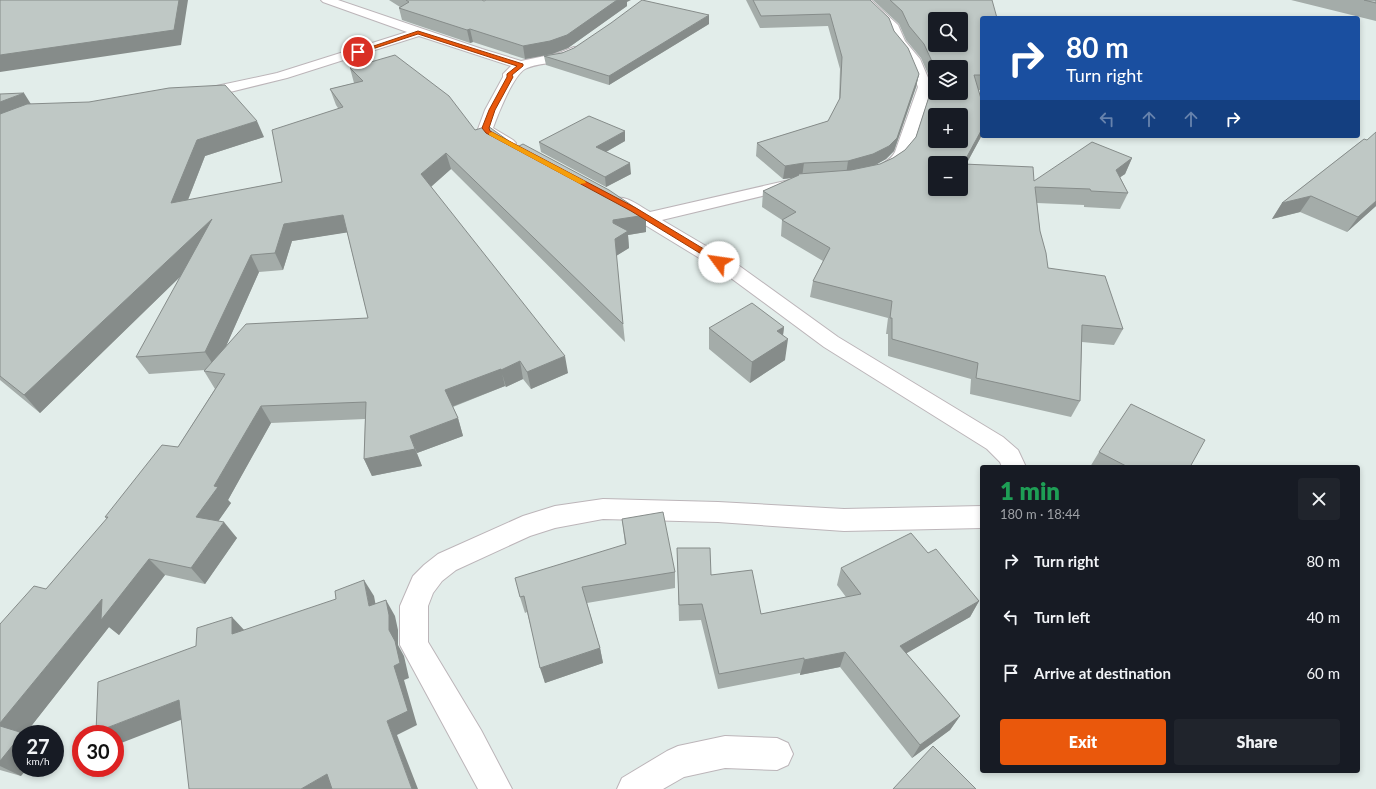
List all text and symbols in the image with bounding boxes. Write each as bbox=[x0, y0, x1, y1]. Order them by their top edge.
map controls bbox=[928, 12, 968, 196]
button: search bbox=[928, 12, 968, 52]
text: 80 m bbox=[1066, 30, 1129, 64]
icon: right bbox=[1000, 32, 1052, 84]
pin bbox=[341, 35, 375, 69]
icon: arrive bbox=[347, 41, 369, 63]
button: layers bbox=[928, 60, 968, 100]
text: Turn right bbox=[1066, 64, 1143, 86]
button: + bbox=[928, 108, 968, 148]
icon: left bbox=[1096, 108, 1118, 130]
icon: ahead bbox=[1138, 108, 1160, 130]
icon: ahead bbox=[1180, 108, 1202, 130]
icon: right bbox=[1222, 108, 1244, 130]
button: − bbox=[928, 156, 968, 196]
position arrow bbox=[698, 241, 740, 283]
text: 1 min bbox=[1000, 476, 1060, 505]
button: close bbox=[1298, 478, 1340, 520]
text: 180 m · 18:44 bbox=[1000, 506, 1080, 522]
icon: right bbox=[1000, 550, 1022, 572]
text: Turn right bbox=[1034, 552, 1099, 570]
text: 80 m bbox=[1306, 552, 1340, 570]
icon: left bbox=[1000, 606, 1022, 628]
text: Turn left bbox=[1034, 608, 1090, 626]
text: 40 m bbox=[1306, 608, 1340, 626]
icon: arrive bbox=[1000, 662, 1022, 684]
text: Arrive at destination bbox=[1034, 664, 1171, 682]
text: 60 m bbox=[1306, 664, 1340, 682]
button: Exit bbox=[1000, 719, 1166, 765]
button: Share bbox=[1174, 719, 1340, 765]
speed limit sign: 30 bbox=[72, 725, 124, 777]
text: 27 bbox=[26, 734, 50, 758]
text: km/h bbox=[26, 755, 50, 767]

